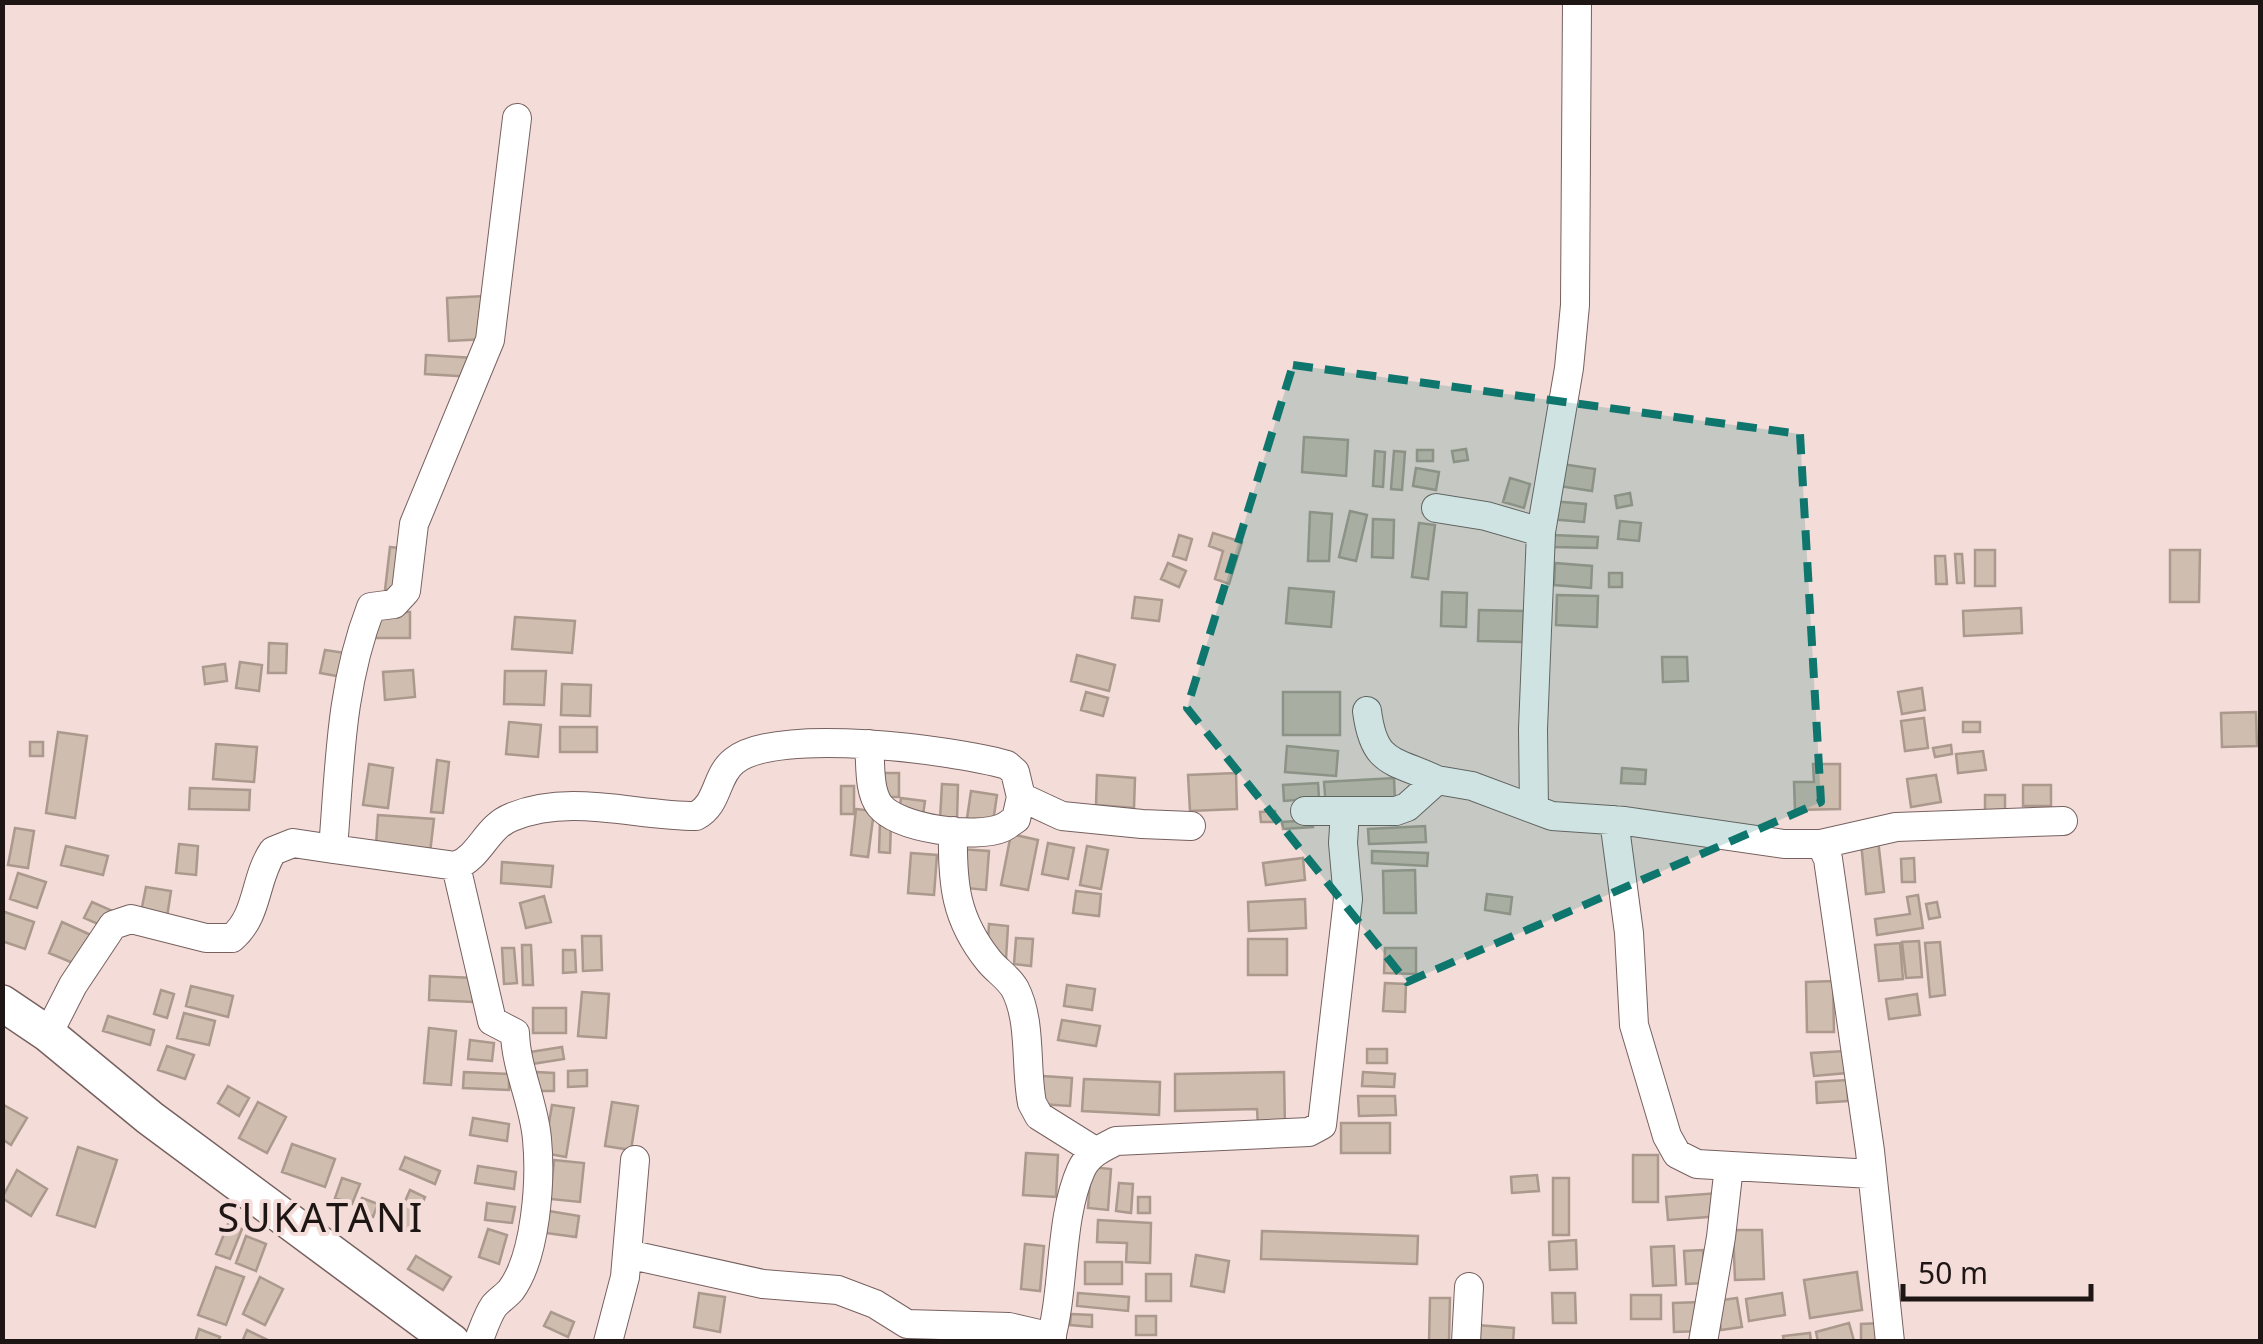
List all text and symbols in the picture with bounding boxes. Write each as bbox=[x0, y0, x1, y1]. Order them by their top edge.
district label: SUKATANI bbox=[217, 1189, 425, 1244]
scale bar bbox=[1903, 1239, 2090, 1301]
text: 50 m bbox=[1918, 1252, 1988, 1293]

